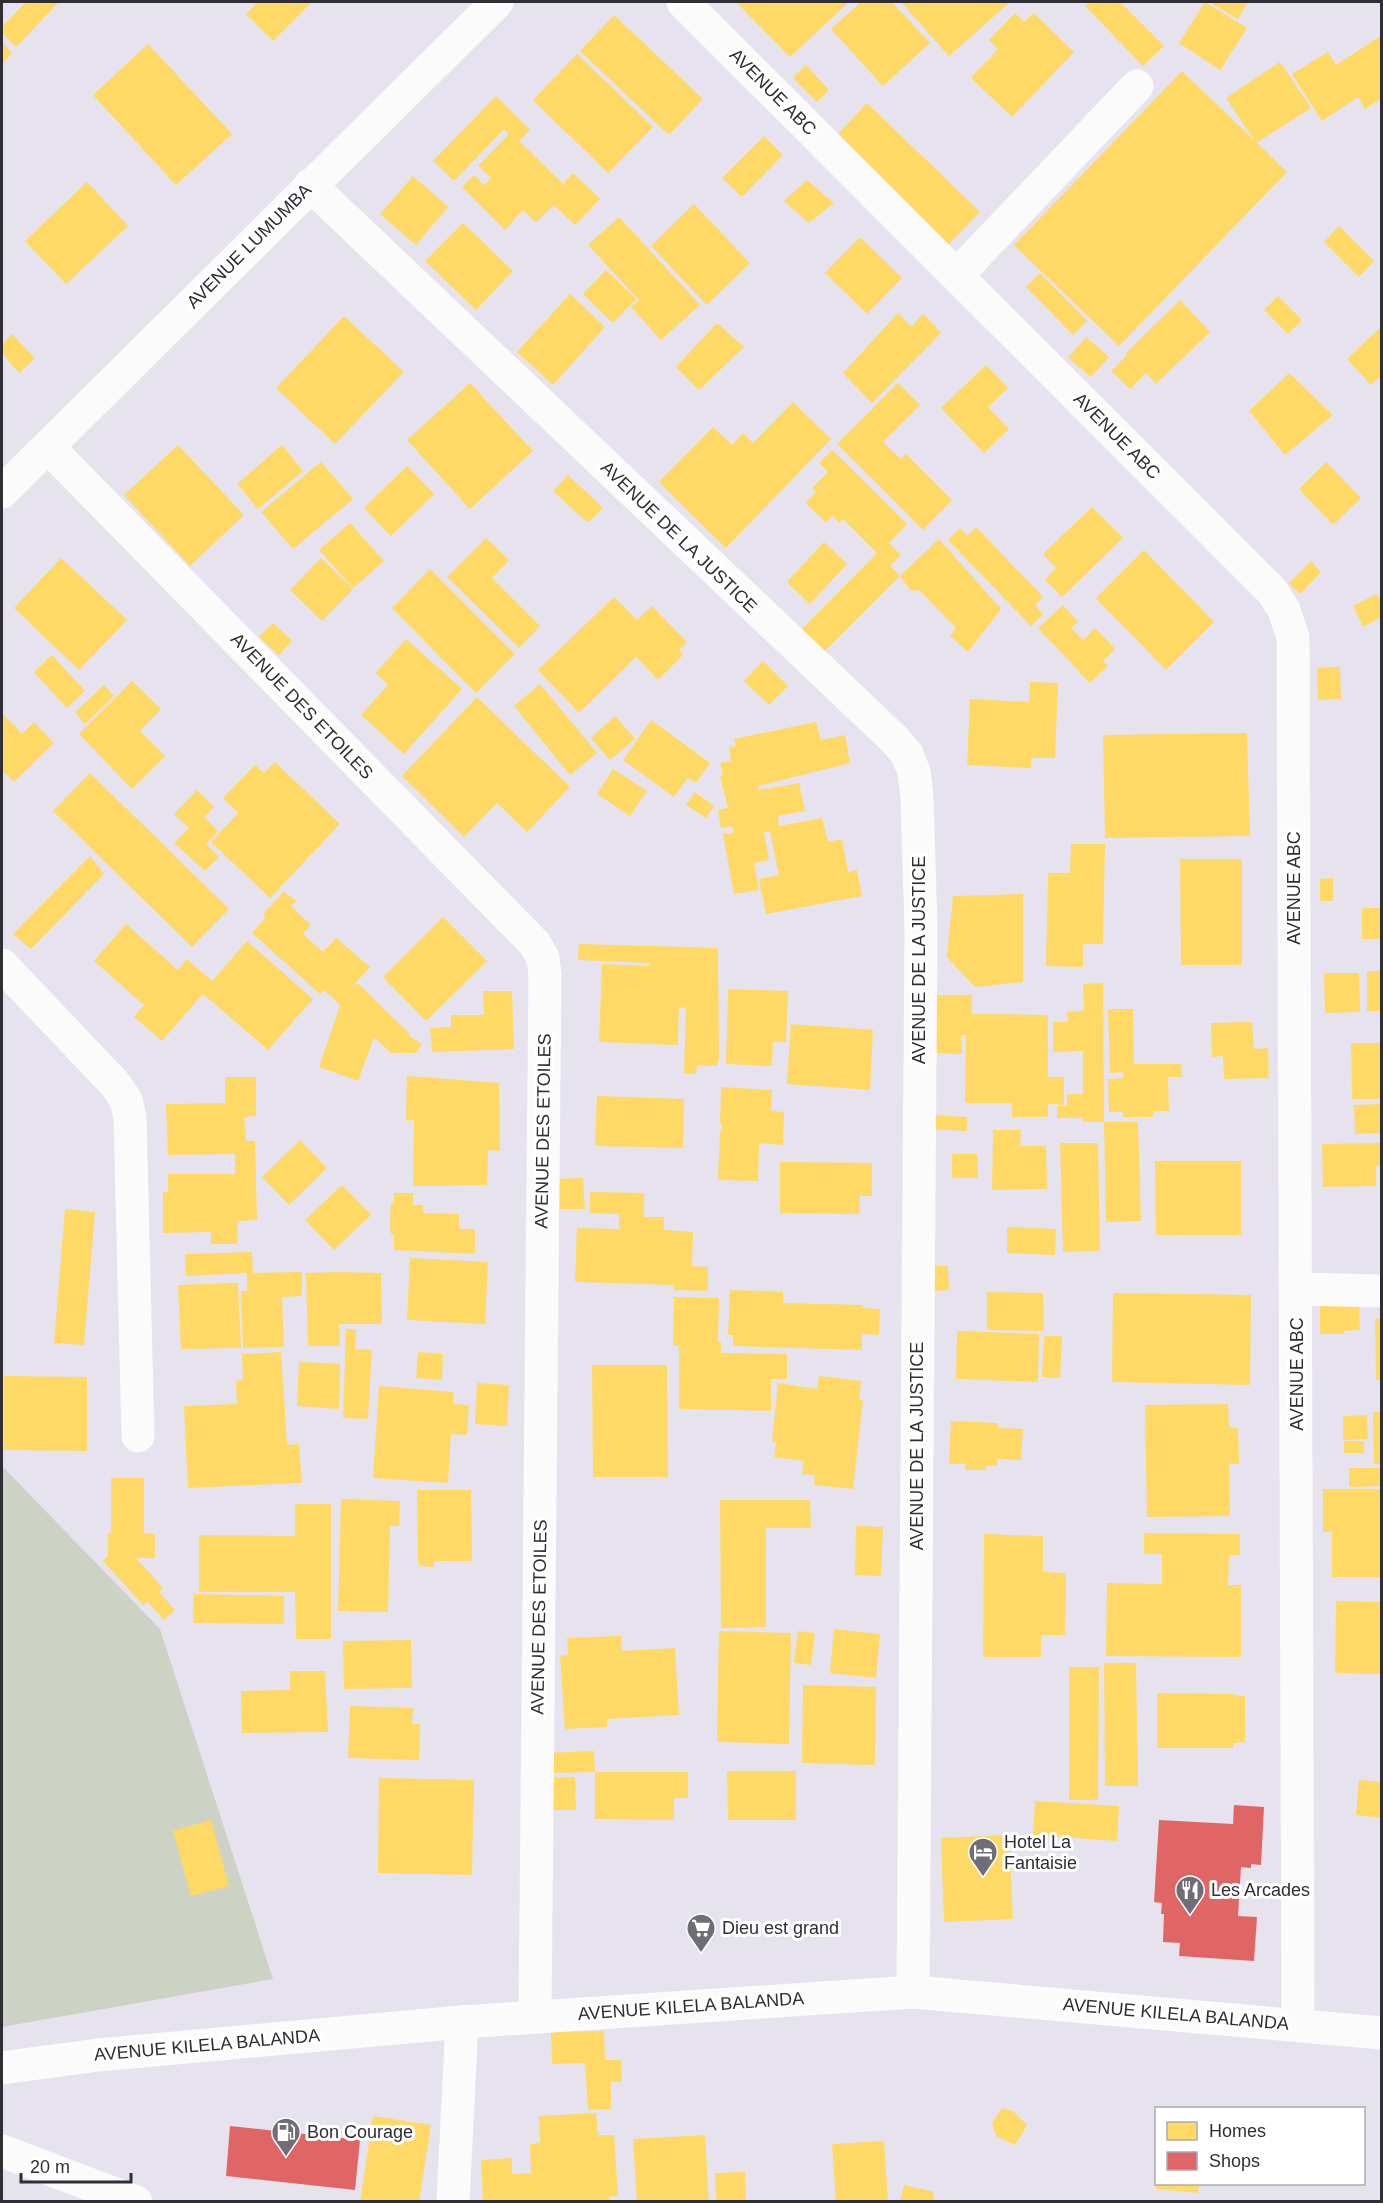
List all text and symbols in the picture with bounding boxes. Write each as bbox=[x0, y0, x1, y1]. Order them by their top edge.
street label: AVENUE ABC bbox=[726, 45, 820, 139]
street label: AVENUE LUMUMBA bbox=[183, 180, 315, 312]
street label: AVENUE ABC bbox=[1070, 389, 1164, 483]
street label: AVENUE DE LA JUSTICE bbox=[597, 457, 761, 617]
street label: AVENUE DES ETOILES bbox=[227, 629, 377, 783]
street label: AVENUE ABC bbox=[1284, 831, 1304, 945]
street label: AVENUE DE LA JUSTICE bbox=[909, 856, 929, 1064]
street label: AVENUE DES ETOILES bbox=[531, 1033, 555, 1229]
street label: AVENUE ABC bbox=[1287, 1317, 1307, 1431]
street label: AVENUE DE LA JUSTICE bbox=[907, 1342, 927, 1550]
street label: AVENUE DES ETOILES bbox=[527, 1519, 551, 1715]
place label: Hotel La Fantaisie bbox=[1004, 1832, 1077, 1873]
hotel icon: Hotel La Fantaisie bbox=[967, 1836, 999, 1878]
restaurant icon: Les Arcades bbox=[1174, 1874, 1206, 1916]
place label: Les Arcades bbox=[1211, 1880, 1310, 1900]
supermarket icon: Dieu est grand bbox=[685, 1912, 717, 1954]
place label: Dieu est grand bbox=[722, 1918, 839, 1938]
street label: AVENUE KILELA BALANDA bbox=[577, 1988, 805, 2024]
street label: AVENUE KILELA BALANDA bbox=[1062, 1994, 1290, 2034]
street label: AVENUE KILELA BALANDA bbox=[93, 2025, 321, 2065]
legend bbox=[1155, 2107, 1365, 2185]
fuel station icon: Bon Courage bbox=[270, 2116, 302, 2158]
text: Homes bbox=[1209, 2121, 1266, 2141]
place label: Bon Courage bbox=[307, 2122, 413, 2142]
scale bar bbox=[21, 2146, 130, 2184]
text: Shops bbox=[1209, 2151, 1260, 2171]
text: 20 m bbox=[30, 2157, 70, 2177]

